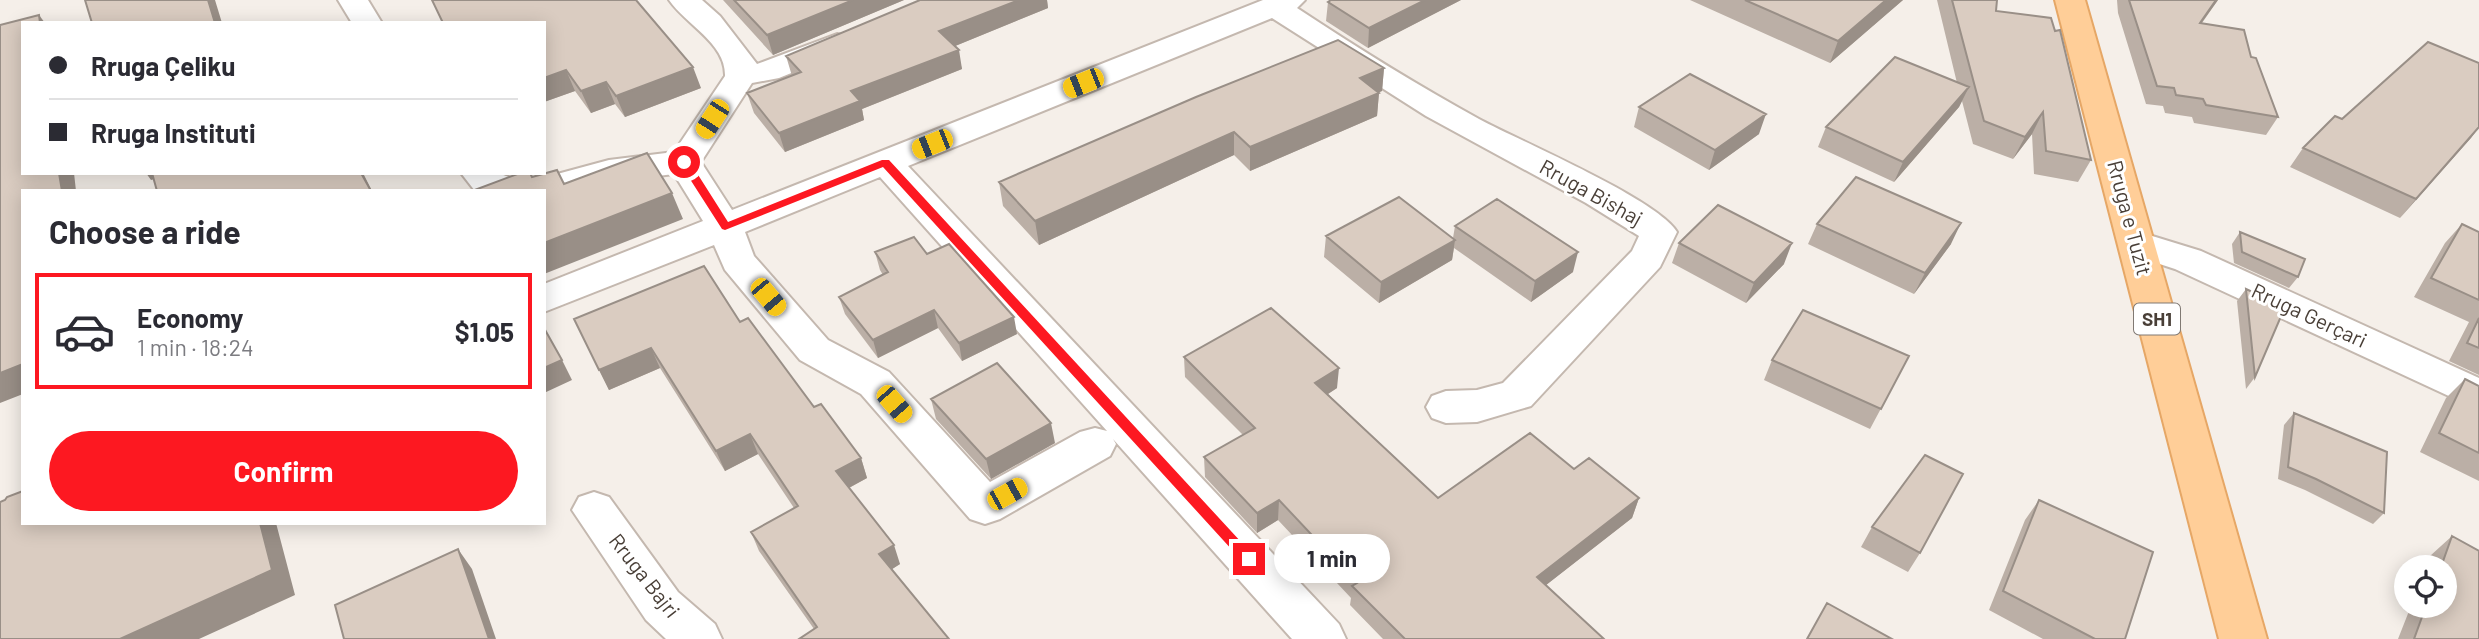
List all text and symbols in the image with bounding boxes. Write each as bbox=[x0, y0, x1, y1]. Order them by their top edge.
text: Rruga Çeliku bbox=[91, 50, 235, 81]
car bbox=[1060, 65, 1107, 101]
car bbox=[692, 96, 733, 142]
text: Rruga Instituti bbox=[91, 117, 256, 148]
car bbox=[909, 126, 956, 162]
route start bbox=[668, 146, 700, 178]
street label: Rruga Bishaj bbox=[1536, 153, 1648, 230]
street label: Rruga e Tuzit bbox=[2103, 157, 2158, 278]
text: Choose a ride bbox=[49, 212, 241, 250]
car bbox=[747, 274, 790, 320]
street label: Rruga Gerçari bbox=[2248, 277, 2371, 352]
icon: car bbox=[53, 300, 116, 363]
text: Economy bbox=[137, 302, 243, 333]
road number: SH1 bbox=[2134, 304, 2180, 334]
text: $1.05 bbox=[455, 316, 514, 347]
text: 1 min · 18:24 bbox=[137, 333, 254, 361]
car bbox=[873, 381, 916, 427]
button: Confirm bbox=[49, 431, 518, 511]
car bbox=[984, 475, 1031, 513]
street label: Rruga Bajri bbox=[605, 528, 686, 622]
callout: 1 min bbox=[1274, 534, 1389, 584]
route end bbox=[1233, 543, 1265, 575]
text: 1 min bbox=[1307, 544, 1357, 572]
map controls bbox=[2394, 555, 2457, 618]
button: locate bbox=[2394, 555, 2457, 618]

